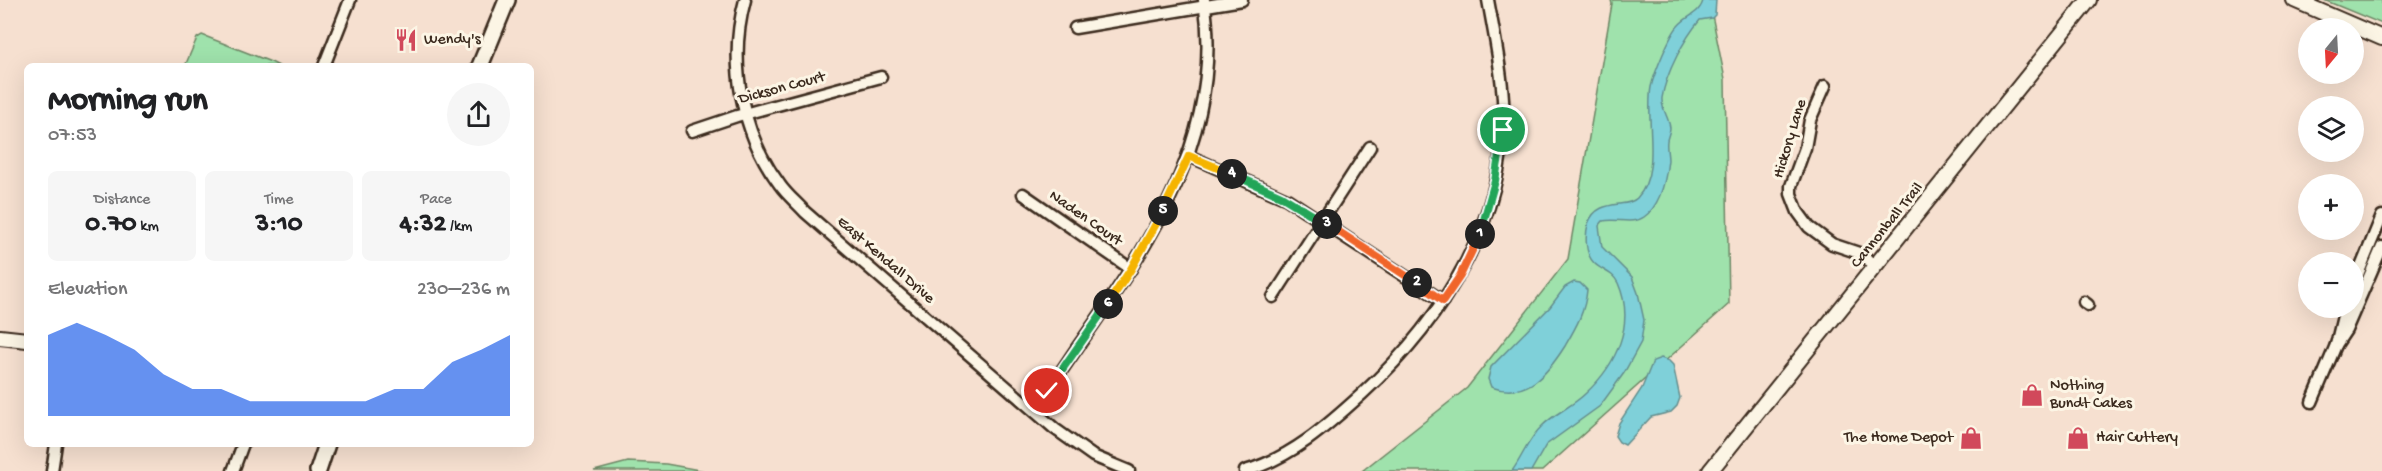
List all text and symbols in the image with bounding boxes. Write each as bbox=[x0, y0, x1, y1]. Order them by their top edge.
north arrow bbox=[2298, 18, 2364, 84]
map controls bbox=[2298, 18, 2364, 318]
restaurant icon: Wendy's bbox=[393, 27, 419, 53]
place label: Wendy's bbox=[424, 31, 482, 50]
street label: Dickson Court bbox=[736, 68, 829, 110]
text: Morning run bbox=[48, 83, 208, 121]
button: share bbox=[447, 83, 510, 146]
button: layers bbox=[2298, 96, 2364, 162]
street label: Hickory Lane bbox=[1770, 97, 1812, 181]
pin bbox=[1477, 104, 1528, 155]
icon: arrive bbox=[1486, 113, 1519, 146]
text: 07:53 bbox=[48, 125, 97, 148]
pin: 4 bbox=[1217, 159, 1247, 189]
text: 4 bbox=[1228, 164, 1236, 183]
button: + bbox=[2298, 174, 2364, 240]
street label: Cannonball Trail bbox=[1848, 179, 1928, 273]
street label: Naden Court bbox=[1045, 187, 1126, 252]
text: Distance bbox=[94, 191, 150, 210]
text: Time bbox=[264, 191, 294, 210]
text: Pace bbox=[420, 191, 452, 210]
pin: 5 bbox=[1148, 196, 1178, 226]
text: 5 bbox=[1159, 201, 1167, 220]
pin: 3 bbox=[1312, 209, 1342, 239]
text: 0.70 bbox=[85, 210, 136, 241]
text: 3:10 bbox=[256, 210, 302, 241]
text: 4:32 bbox=[400, 210, 446, 241]
street label: East Kendall Drive bbox=[832, 213, 938, 309]
text: 3 bbox=[1323, 214, 1331, 233]
text: km bbox=[136, 218, 159, 237]
text: /km bbox=[446, 218, 472, 237]
pin: 1 bbox=[1465, 219, 1495, 249]
text: 1 bbox=[1477, 224, 1483, 243]
button: − bbox=[2298, 252, 2364, 318]
pin: 2 bbox=[1402, 268, 1432, 298]
text: 2 bbox=[1413, 273, 1421, 292]
text: Elevation bbox=[48, 279, 128, 302]
text: 230–236 m bbox=[417, 279, 510, 302]
pin: 6 bbox=[1093, 289, 1123, 319]
text: 6 bbox=[1104, 294, 1112, 313]
pin bbox=[1021, 365, 1072, 416]
icon: check bbox=[1030, 374, 1063, 407]
place label: Nothing Bundt Cakes bbox=[2049, 377, 2133, 414]
shop icon: Nothing Bundt Cakes bbox=[2019, 382, 2045, 408]
shop icon: The Home Depot bbox=[1958, 425, 1984, 451]
shop icon: Hair Cuttery bbox=[2065, 425, 2091, 451]
place label: The Home Depot bbox=[1843, 429, 1954, 448]
place label: Hair Cuttery bbox=[2096, 429, 2178, 448]

